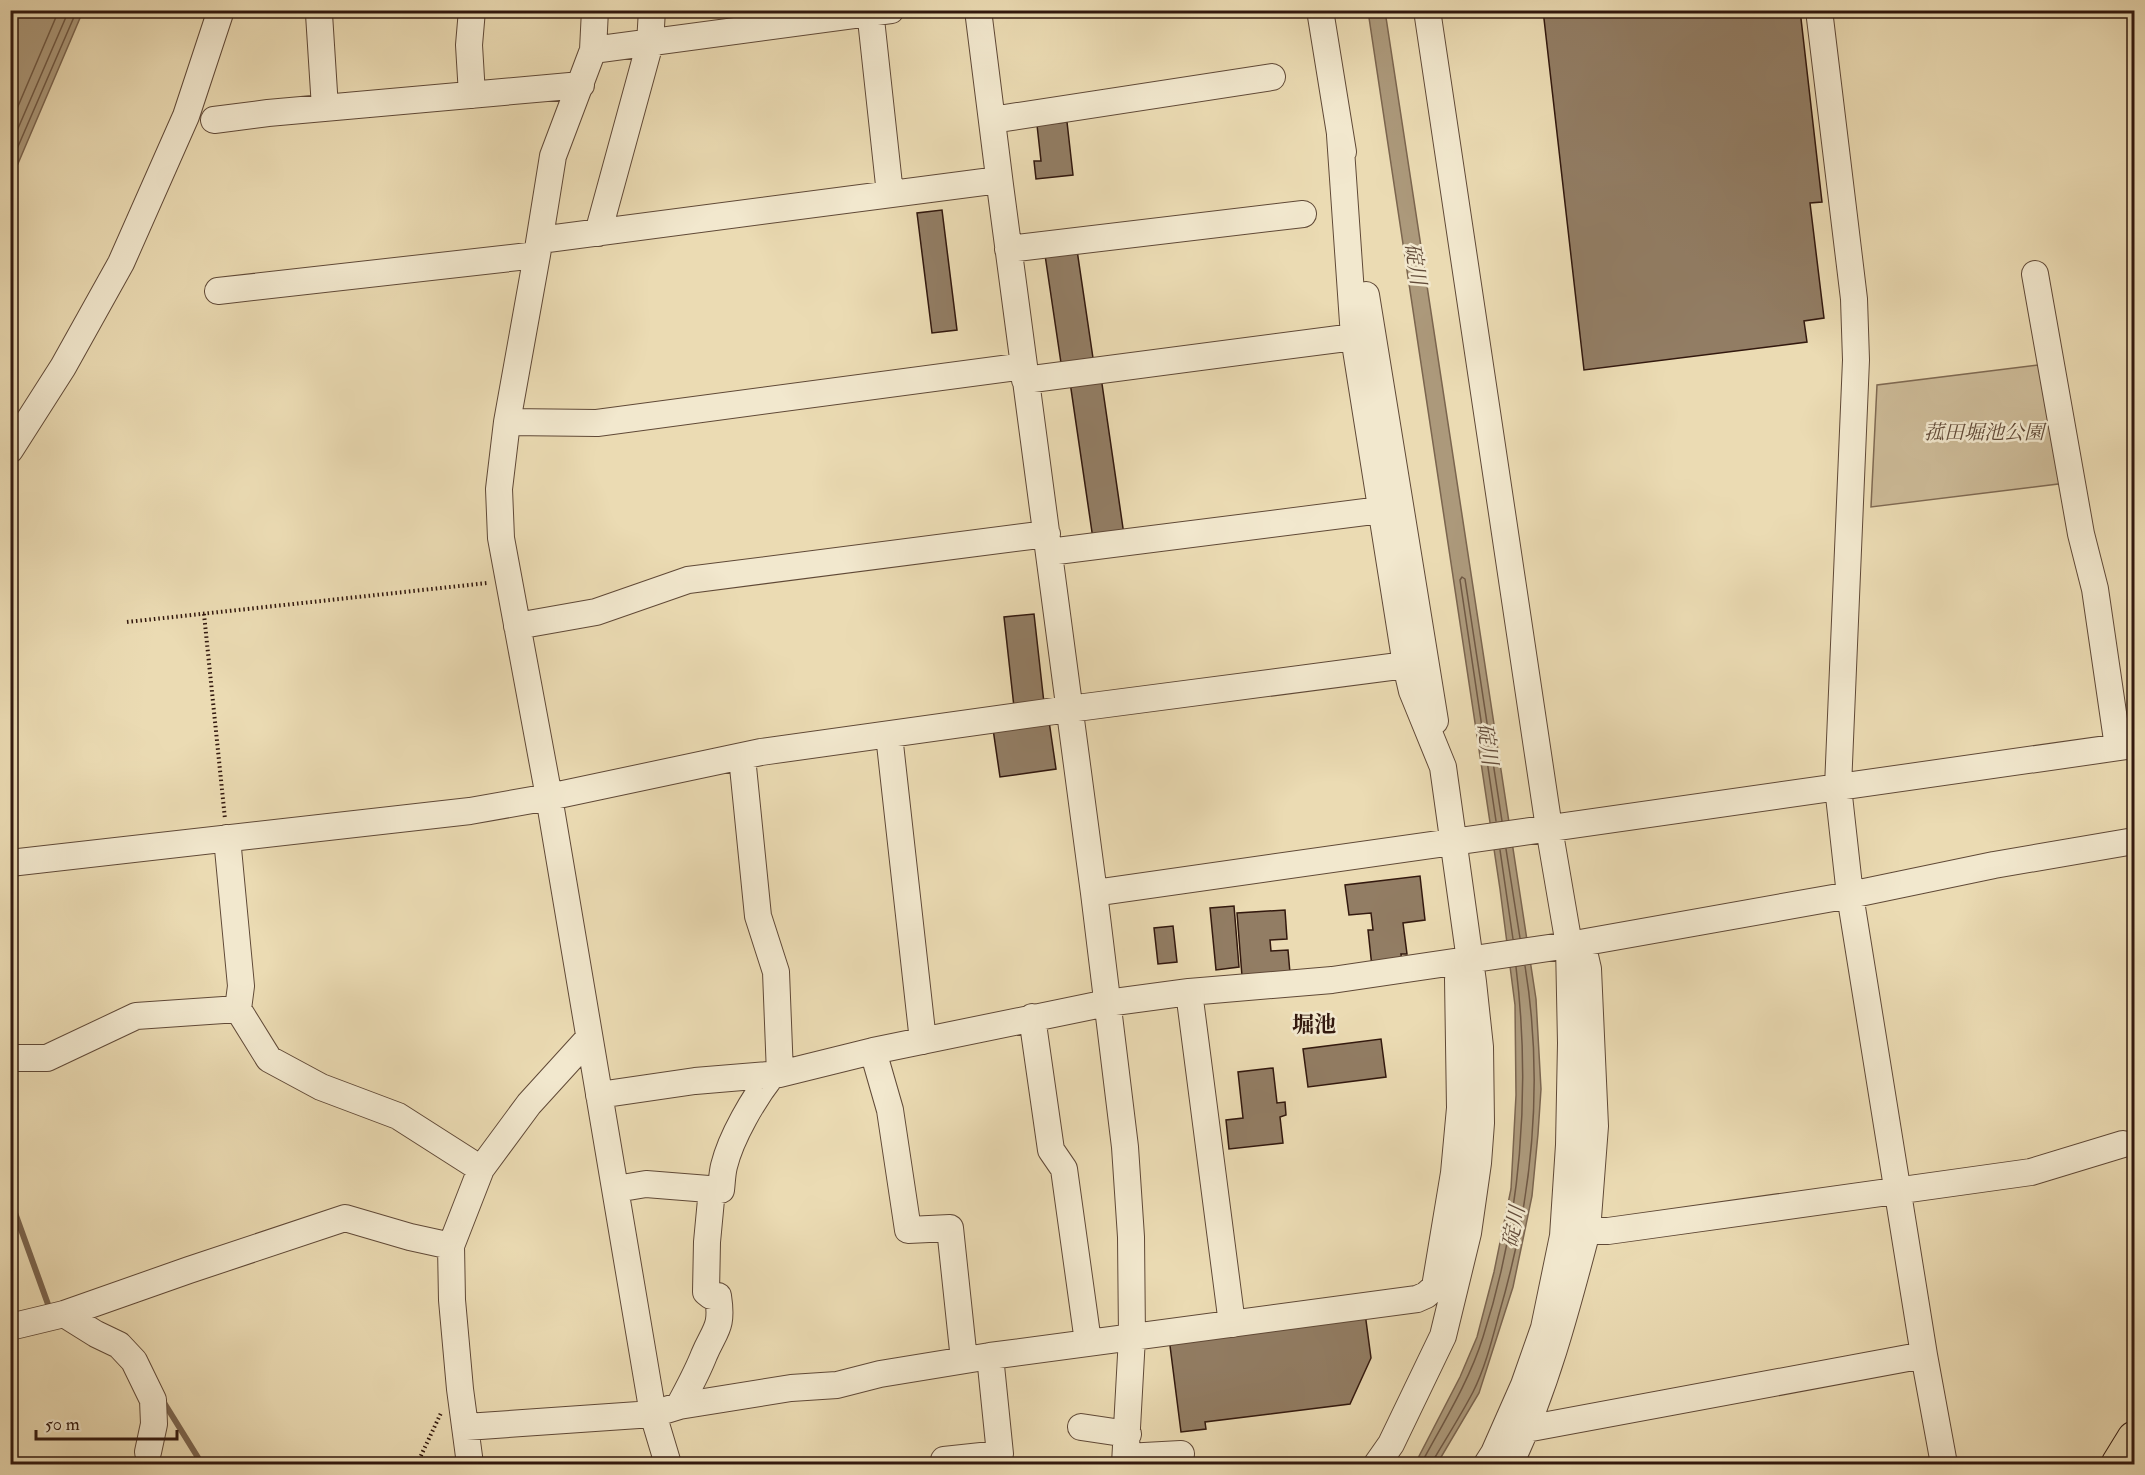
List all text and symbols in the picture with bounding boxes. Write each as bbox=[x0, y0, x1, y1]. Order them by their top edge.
water label: 碇川 bbox=[1398, 241, 1432, 289]
park label: 菰田堀池公園 bbox=[1924, 420, 2047, 445]
water label: 碇川 bbox=[1471, 721, 1504, 769]
district label: 堀池 bbox=[1292, 1011, 1336, 1039]
water label: 碇川 bbox=[1497, 1202, 1532, 1250]
scale bar bbox=[36, 1403, 177, 1441]
text: 50 m bbox=[45, 1413, 80, 1436]

